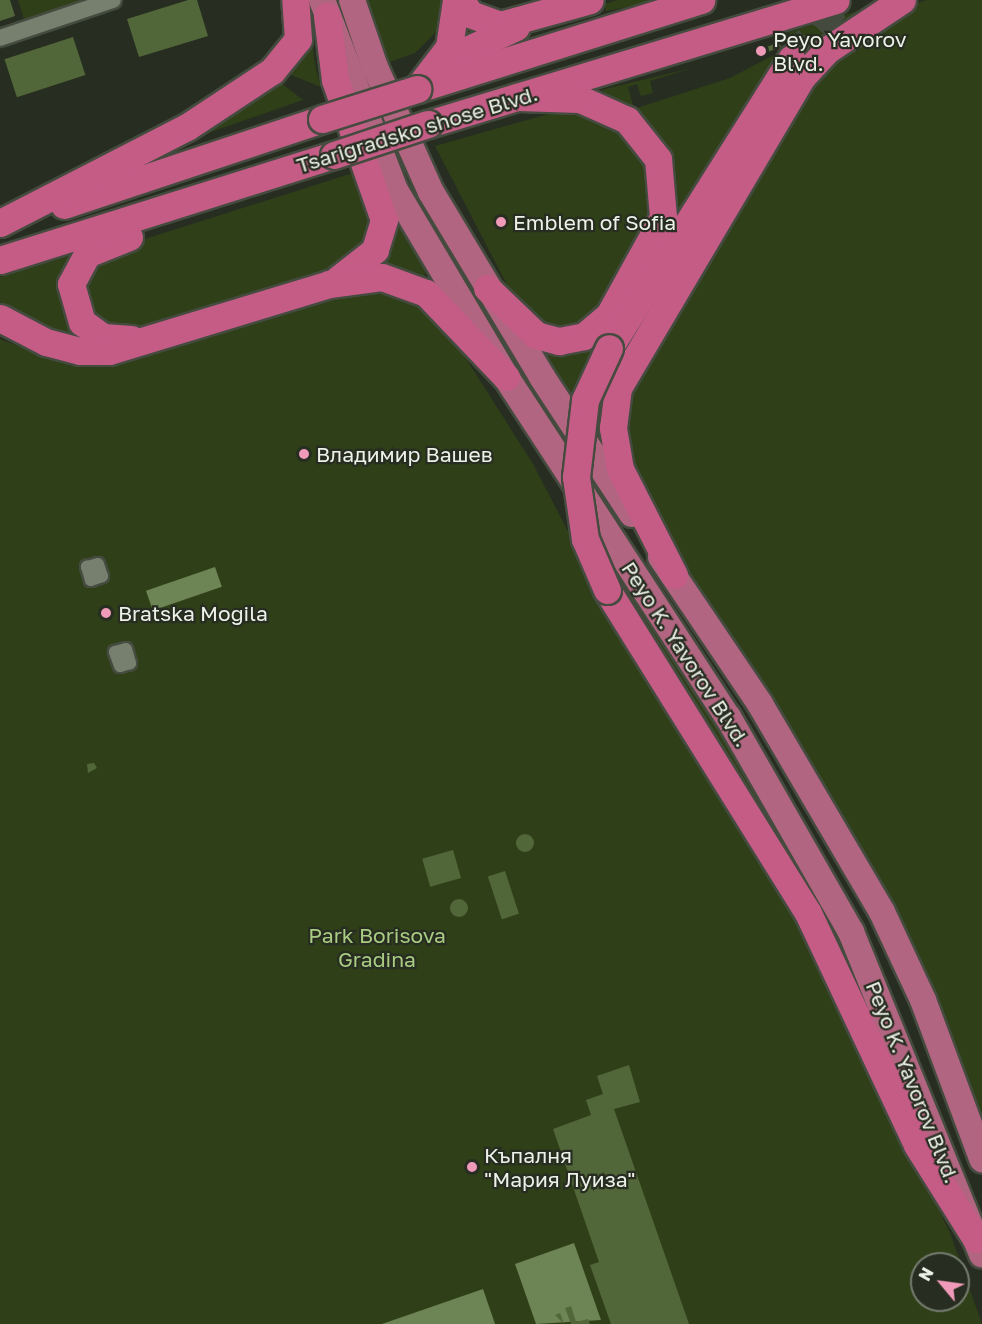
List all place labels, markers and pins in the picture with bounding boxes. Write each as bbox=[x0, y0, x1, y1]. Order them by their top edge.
place label: Peyo Yavorov Blvd. bbox=[773, 26, 907, 76]
marker: Peyo Yavorov Blvd. bbox=[754, 44, 768, 58]
place label: Emblem of Sofia bbox=[513, 209, 676, 235]
marker: Emblem of Sofia bbox=[494, 215, 508, 229]
place label: Владимир Вашев bbox=[316, 441, 493, 467]
marker: Владимир Вашев bbox=[297, 447, 311, 461]
place label: Bratska Mogila bbox=[118, 600, 268, 626]
marker: Bratska Mogila bbox=[99, 606, 113, 620]
place label: Къпалня "Мария Луиза" bbox=[484, 1142, 636, 1192]
marker: Къпалня "Мария Луиза" bbox=[465, 1160, 479, 1174]

